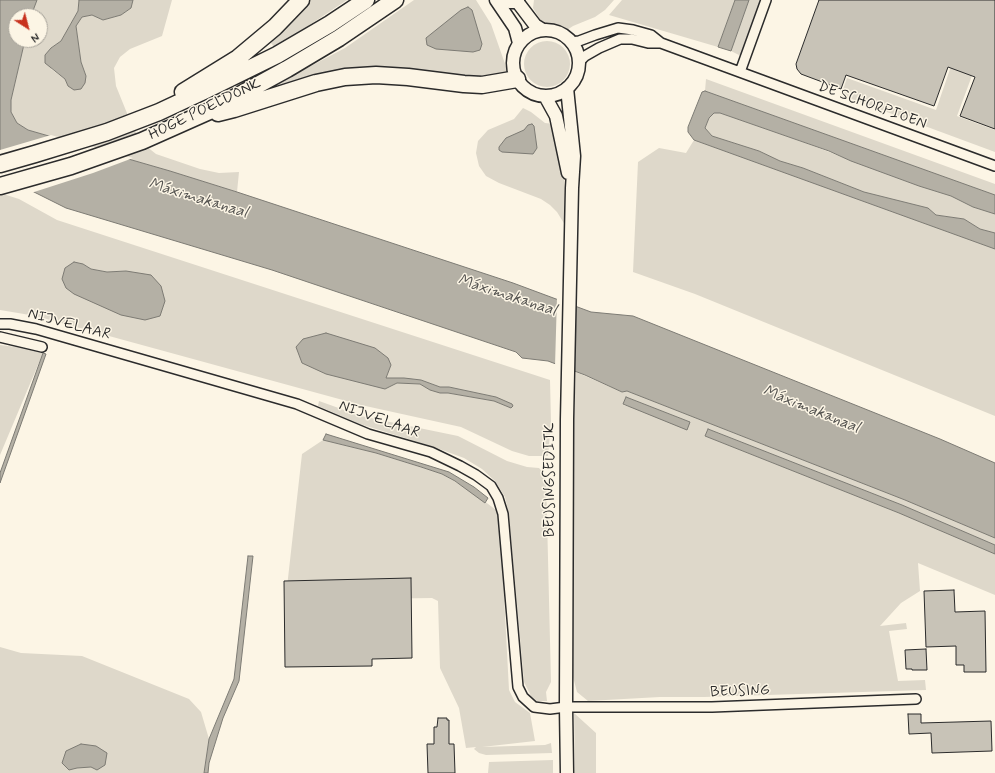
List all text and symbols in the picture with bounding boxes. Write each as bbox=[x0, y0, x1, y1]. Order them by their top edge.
north arrow bbox=[8, 8, 48, 48]
text: N bbox=[27, 29, 42, 45]
street label: HOGE POELDONK bbox=[146, 75, 264, 145]
street label: DE SCHORPIOEN bbox=[815, 78, 929, 134]
water label: Máximakanaal bbox=[146, 175, 250, 223]
water label: Máximakanaal bbox=[455, 271, 559, 321]
street label: NIJVELAAR bbox=[26, 305, 112, 345]
water label: Máximakanaal bbox=[760, 382, 862, 438]
street label: NIJVELAAR bbox=[336, 397, 422, 443]
street label: BEUSINGSEDIJK bbox=[542, 423, 560, 537]
street label: BEUSING bbox=[710, 682, 770, 702]

